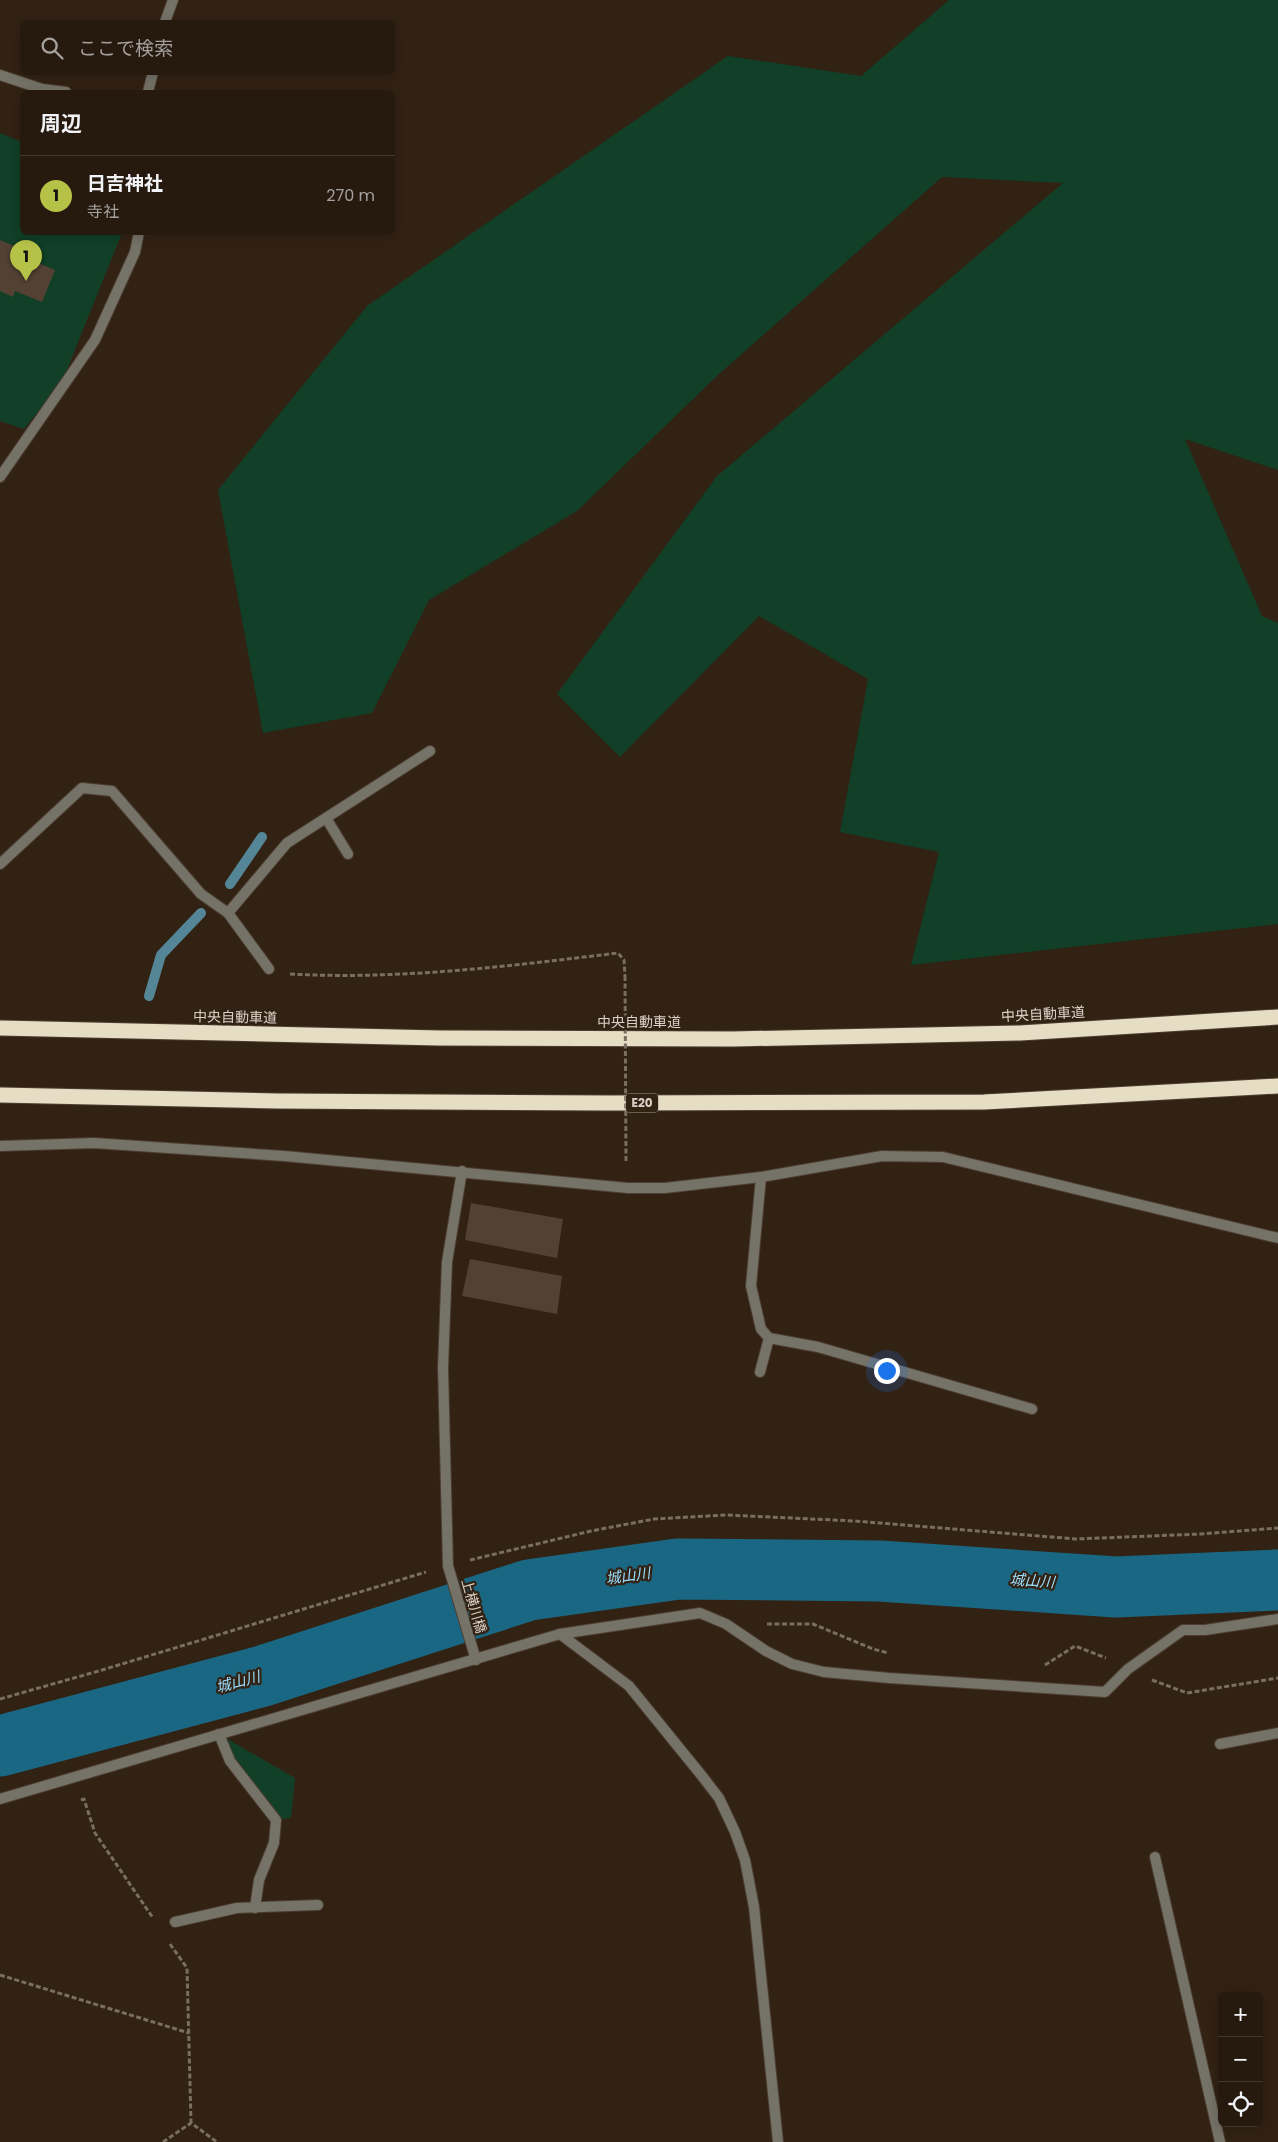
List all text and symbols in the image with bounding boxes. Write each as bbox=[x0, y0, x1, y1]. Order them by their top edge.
search box bbox=[20, 20, 395, 75]
icon: search bbox=[38, 34, 66, 62]
text: ここで検索 bbox=[78, 35, 173, 62]
text: 周辺 bbox=[40, 109, 82, 138]
text: 日吉神社 bbox=[87, 170, 163, 197]
text: 1 bbox=[53, 184, 59, 207]
text: 270 m bbox=[326, 184, 375, 207]
text: 寺社 bbox=[87, 200, 119, 223]
pin: 1 bbox=[10, 240, 42, 281]
street label: 中央自動車道 bbox=[1001, 1002, 1085, 1026]
street label: 中央自動車道 bbox=[193, 1006, 277, 1028]
street label: 中央自動車道 bbox=[597, 1012, 681, 1032]
road number: E20 bbox=[626, 1094, 658, 1112]
your location bbox=[874, 1358, 900, 1384]
water label: 城山川 bbox=[604, 1562, 654, 1589]
water label: 城山川 bbox=[1009, 1568, 1057, 1593]
street label: 上横川橋 bbox=[457, 1576, 491, 1636]
water label: 城山川 bbox=[213, 1665, 264, 1697]
map controls bbox=[1218, 1992, 1263, 2127]
button: + bbox=[1218, 1992, 1263, 2037]
button: − bbox=[1218, 2037, 1263, 2082]
button: locate bbox=[1218, 2082, 1263, 2127]

